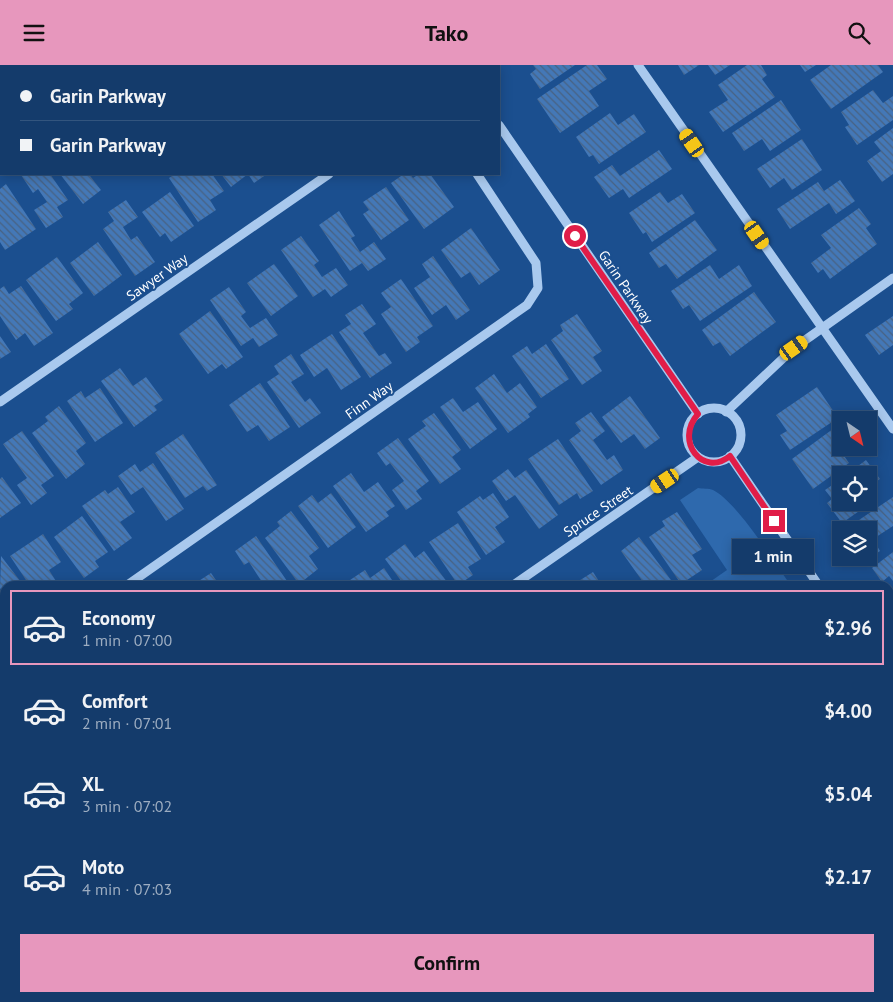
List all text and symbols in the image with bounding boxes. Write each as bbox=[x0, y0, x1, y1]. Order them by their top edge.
icon: menu bbox=[20, 19, 48, 47]
text: Tako bbox=[425, 19, 468, 47]
icon: search bbox=[845, 19, 873, 47]
text: Garin Parkway bbox=[50, 84, 166, 108]
car bbox=[677, 126, 706, 160]
text: Garin Parkway bbox=[50, 133, 166, 157]
car bbox=[742, 218, 771, 252]
route start bbox=[564, 225, 586, 247]
street label: Garin Parkway bbox=[595, 247, 657, 328]
street label: Sawyer Way bbox=[123, 249, 192, 305]
car bbox=[777, 333, 810, 363]
street label: Finn Way bbox=[342, 377, 397, 423]
north arrow bbox=[832, 411, 878, 456]
map controls bbox=[832, 411, 877, 566]
car bbox=[648, 466, 681, 496]
button: locate bbox=[832, 466, 877, 511]
street label: Spruce Street bbox=[560, 481, 636, 541]
route end bbox=[763, 510, 785, 532]
button: layers bbox=[832, 521, 877, 566]
callout: 1 min bbox=[733, 539, 815, 573]
text: 1 min bbox=[753, 546, 793, 566]
icon: car bbox=[22, 605, 67, 650]
text: Economy bbox=[82, 606, 155, 630]
text: $2.96 bbox=[824, 616, 872, 640]
text: 1 min · 07:00 bbox=[82, 630, 172, 650]
icon: car bbox=[22, 688, 67, 733]
text: Comfort bbox=[82, 689, 148, 713]
text: $4.00 bbox=[824, 699, 872, 723]
text: 2 min · 07:01 bbox=[82, 713, 172, 733]
icon: car bbox=[22, 771, 67, 816]
text: XL bbox=[82, 772, 104, 796]
text: $5.04 bbox=[824, 782, 872, 806]
text: 3 min · 07:02 bbox=[82, 796, 172, 816]
icon: car bbox=[22, 854, 67, 899]
text: Moto bbox=[82, 855, 124, 879]
text: $2.17 bbox=[824, 865, 872, 889]
text: 4 min · 07:03 bbox=[82, 879, 172, 899]
button: Confirm bbox=[20, 934, 874, 992]

